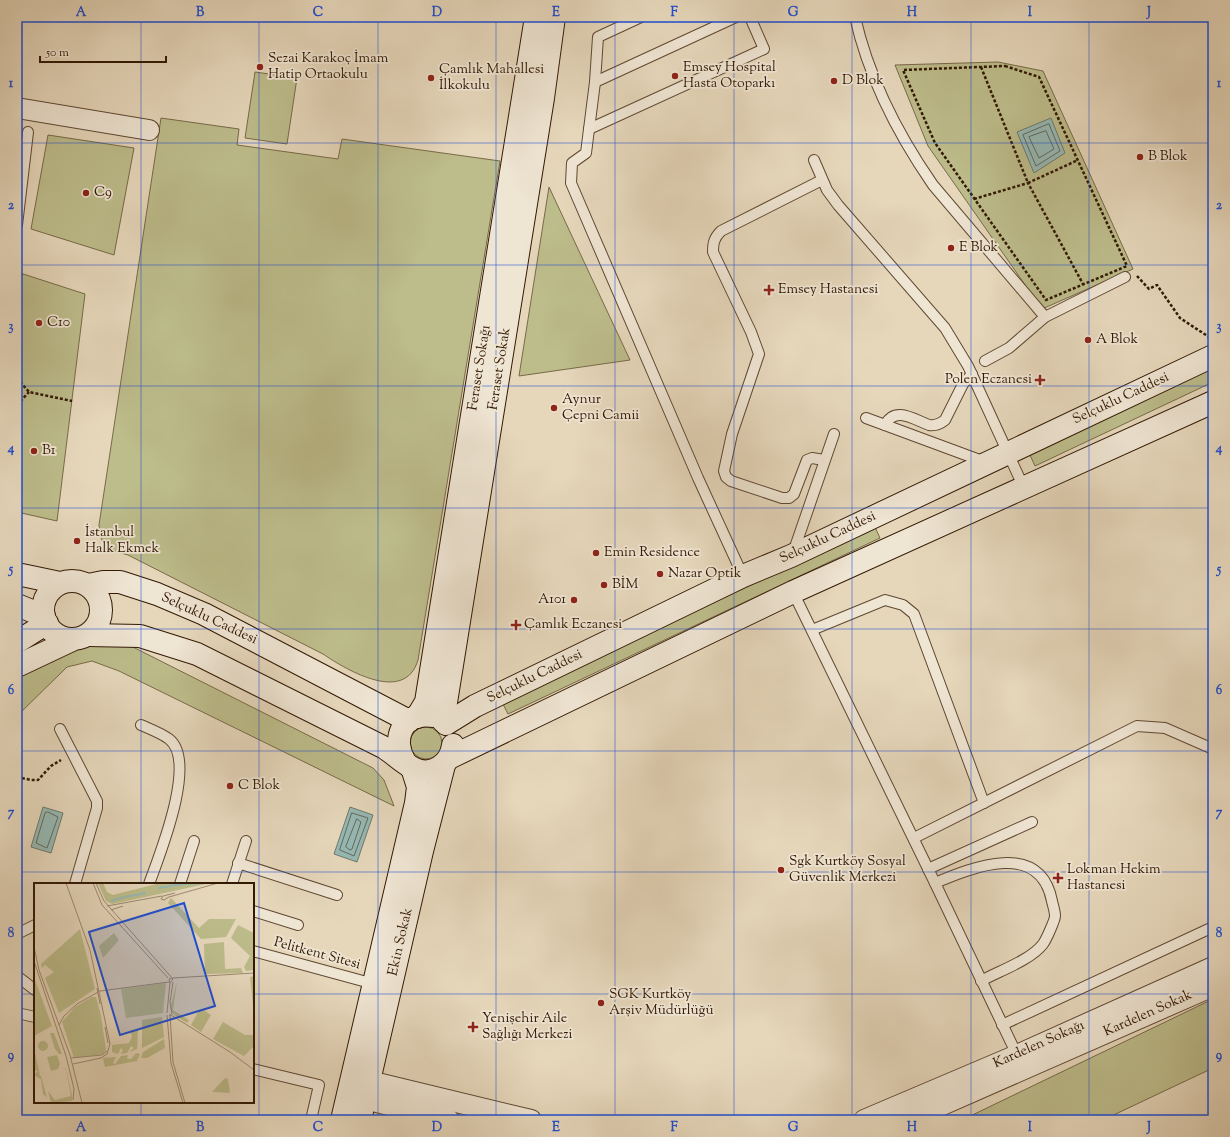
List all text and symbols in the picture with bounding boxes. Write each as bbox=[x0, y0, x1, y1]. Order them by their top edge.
text: A bbox=[76, 4, 87, 22]
text: B bbox=[196, 4, 205, 22]
text: C bbox=[313, 4, 323, 22]
text: D bbox=[432, 4, 442, 22]
text: E bbox=[552, 4, 560, 22]
text: F bbox=[670, 4, 678, 22]
text: G bbox=[788, 4, 799, 22]
text: H bbox=[907, 4, 918, 22]
text: I bbox=[1028, 4, 1033, 22]
text: J bbox=[1146, 4, 1151, 22]
scale bar bbox=[40, 38, 166, 64]
text: 50 m bbox=[45, 44, 69, 62]
place label: Sezai Karakoç İmam Hatip Ortaokulu bbox=[268, 49, 389, 85]
place label: Emsey Hospital Hasta Otoparkı bbox=[683, 58, 776, 94]
place label: Çamlık Mahallesi İlkokulu bbox=[439, 60, 544, 96]
marker: Sezai Karakoç İmam Hatip Ortaokulu bbox=[255, 62, 265, 72]
marker: Emsey Hospital Hasta Otoparkı bbox=[670, 71, 680, 81]
place label: D Blok bbox=[842, 71, 884, 91]
marker: Çamlık Mahallesi İlkokulu bbox=[426, 73, 436, 83]
text: 1 bbox=[9, 75, 14, 93]
text: 1 bbox=[1217, 75, 1222, 93]
marker: D Blok bbox=[829, 76, 839, 86]
place label: B Blok bbox=[1148, 147, 1188, 167]
marker: B Blok bbox=[1135, 152, 1145, 162]
place label: C9 bbox=[94, 183, 112, 203]
marker: C9 bbox=[81, 188, 91, 198]
text: 2 bbox=[8, 197, 15, 215]
text: 2 bbox=[1216, 197, 1223, 215]
place label: E Blok bbox=[959, 238, 999, 258]
marker: E Blok bbox=[946, 243, 956, 253]
place label: Emsey Hastanesi bbox=[778, 280, 878, 300]
marker: Emsey Hastanesi bbox=[763, 284, 775, 296]
place label: C10 bbox=[47, 313, 70, 333]
text: 3 bbox=[8, 318, 14, 336]
marker: C10 bbox=[34, 318, 44, 328]
text: 3 bbox=[1216, 318, 1222, 336]
street label: Feraset Sokağı bbox=[463, 324, 497, 412]
street label: Feraset Sokak bbox=[484, 326, 516, 412]
place label: A Blok bbox=[1096, 330, 1138, 350]
marker: A Blok bbox=[1083, 335, 1093, 345]
street label: Selçuklu Caddesi bbox=[1070, 368, 1173, 430]
place label: Polen Eczanesi bbox=[945, 370, 1032, 390]
marker: Polen Eczanesi bbox=[1035, 375, 1045, 385]
place label: Aynur Çepni Camii bbox=[562, 390, 639, 426]
marker: Aynur Çepni Camii bbox=[549, 403, 559, 413]
text: 4 bbox=[7, 440, 15, 458]
text: 4 bbox=[1215, 440, 1223, 458]
place label: B1 bbox=[42, 441, 56, 461]
marker: B1 bbox=[29, 446, 39, 456]
street label: Selçuklu Caddesi bbox=[777, 507, 880, 569]
place label: İstanbul Halk Ekmek bbox=[85, 523, 159, 559]
marker: İstanbul Halk Ekmek bbox=[72, 536, 82, 546]
place label: Emin Residence bbox=[604, 543, 700, 563]
marker: Emin Residence bbox=[591, 548, 601, 558]
text: 5 bbox=[8, 561, 14, 579]
text: 5 bbox=[1216, 561, 1222, 579]
place label: Nazar Optik bbox=[668, 564, 742, 584]
marker: Nazar Optik bbox=[655, 569, 665, 579]
place label: BİM bbox=[612, 575, 638, 595]
marker: BİM bbox=[599, 580, 609, 590]
street label: Selçuklu Caddesi bbox=[158, 588, 261, 650]
place label: A101 bbox=[538, 590, 566, 610]
marker: A101 bbox=[569, 595, 579, 605]
place label: Çamlık Eczanesi bbox=[524, 615, 622, 635]
marker: Çamlık Eczanesi bbox=[511, 620, 521, 630]
street label: Selçuklu Caddesi bbox=[484, 645, 586, 709]
text: 6 bbox=[8, 682, 15, 700]
text: 6 bbox=[1216, 682, 1223, 700]
place label: C Blok bbox=[238, 776, 280, 796]
marker: C Blok bbox=[225, 781, 235, 791]
text: 7 bbox=[8, 804, 15, 822]
text: 7 bbox=[1216, 804, 1223, 822]
place label: Sgk Kurtköy Sosyal Güvenlik Merkezi bbox=[789, 852, 906, 888]
place label: Lokman Hekim Hastanesi bbox=[1067, 860, 1161, 896]
marker: Sgk Kurtköy Sosyal Güvenlik Merkezi bbox=[776, 865, 786, 875]
marker: Lokman Hekim Hastanesi bbox=[1052, 872, 1064, 884]
inset map bbox=[34, 883, 254, 1103]
street label: Ekin Sokak bbox=[383, 906, 419, 978]
text: 8 bbox=[8, 925, 15, 943]
text: 8 bbox=[1216, 925, 1223, 943]
street label: Pelitkent Sitesi bbox=[271, 933, 363, 975]
place label: SGK Kurtköy Arşiv Müdürlüğü bbox=[609, 985, 714, 1021]
street label: Kardelen Sokak bbox=[1101, 985, 1196, 1042]
marker: SGK Kurtköy Arşiv Müdürlüğü bbox=[596, 998, 606, 1008]
place label: Yenişehir Aile Sağlığı Merkezi bbox=[482, 1009, 573, 1045]
street label: Kardelen Sokağı bbox=[990, 1016, 1088, 1074]
marker: Yenişehir Aile Sağlığı Merkezi bbox=[467, 1021, 479, 1033]
text: 9 bbox=[8, 1047, 15, 1065]
text: 9 bbox=[1216, 1047, 1223, 1065]
text: A bbox=[76, 1119, 87, 1137]
text: B bbox=[196, 1119, 205, 1137]
text: C bbox=[313, 1119, 323, 1137]
text: D bbox=[432, 1119, 442, 1137]
text: E bbox=[552, 1119, 560, 1137]
text: F bbox=[670, 1119, 678, 1137]
text: G bbox=[788, 1119, 799, 1137]
text: H bbox=[907, 1119, 918, 1137]
text: I bbox=[1028, 1119, 1033, 1137]
text: J bbox=[1146, 1119, 1151, 1137]

